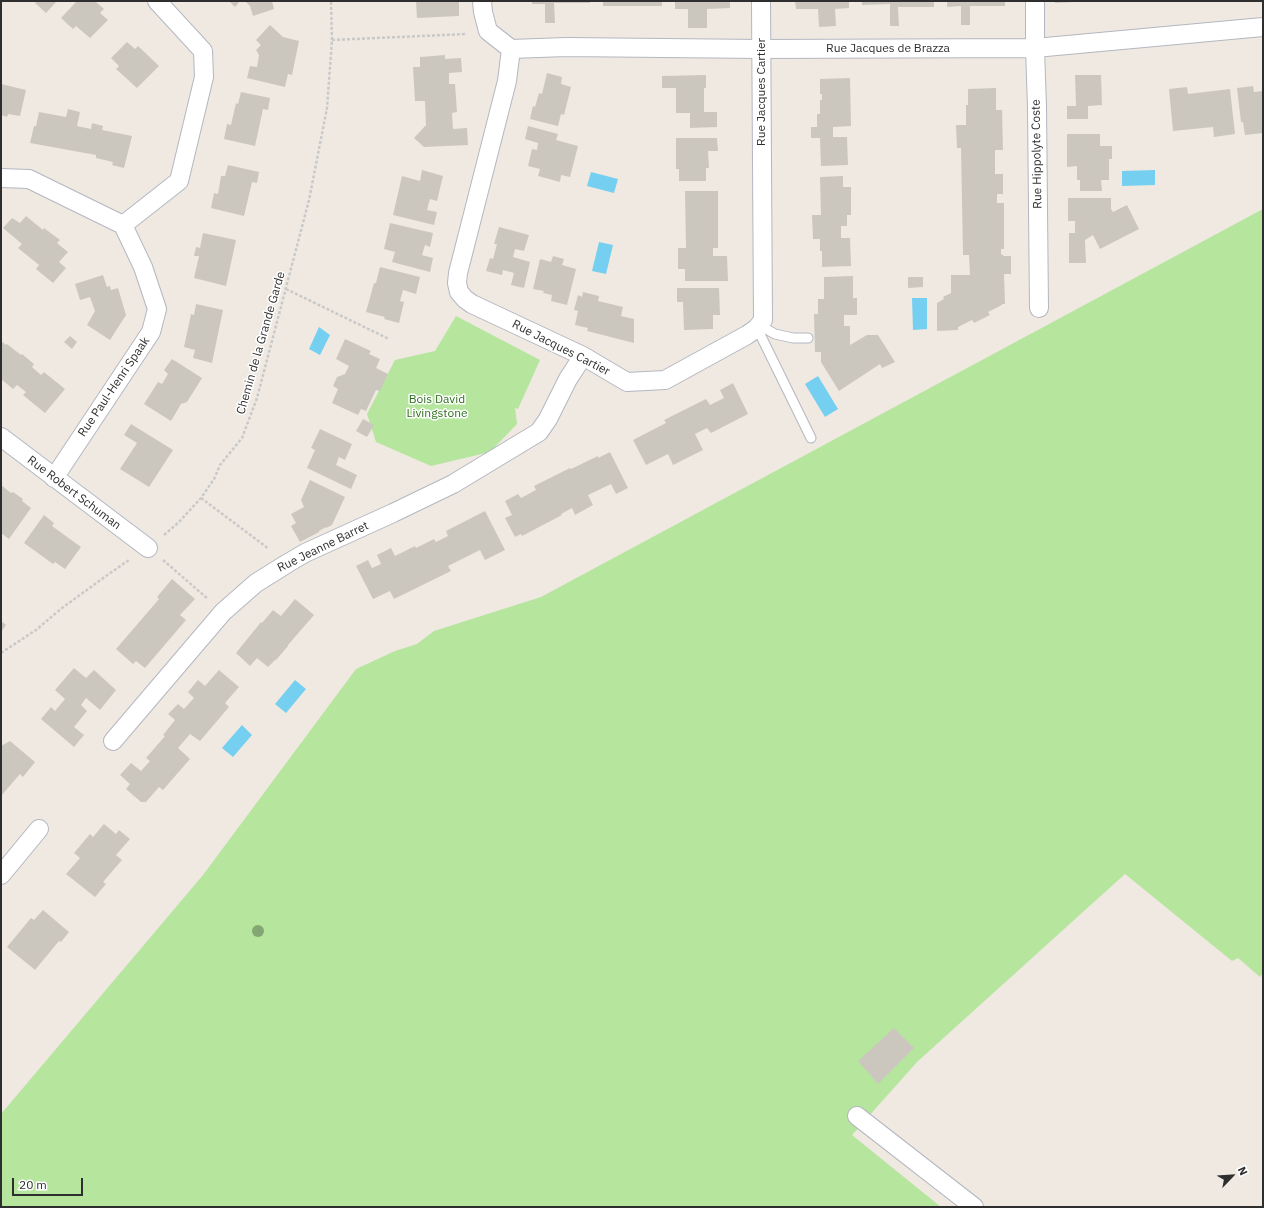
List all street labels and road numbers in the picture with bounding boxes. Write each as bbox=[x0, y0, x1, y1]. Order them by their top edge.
street label: Rue Jacques Cartier bbox=[755, 38, 769, 146]
street label: Rue Jacques de Brazza bbox=[826, 42, 950, 56]
street label: Rue Hippolyte Coste bbox=[1029, 99, 1045, 209]
street label: Chemin de la Grande Garde bbox=[234, 270, 288, 416]
street label: Rue Jacques Cartier bbox=[510, 317, 612, 379]
street label: Rue Paul-Henri Spaak bbox=[75, 334, 153, 440]
street label: Rue Robert Schuman bbox=[24, 453, 124, 533]
street label: Rue Jeanne Barret bbox=[275, 519, 371, 575]

